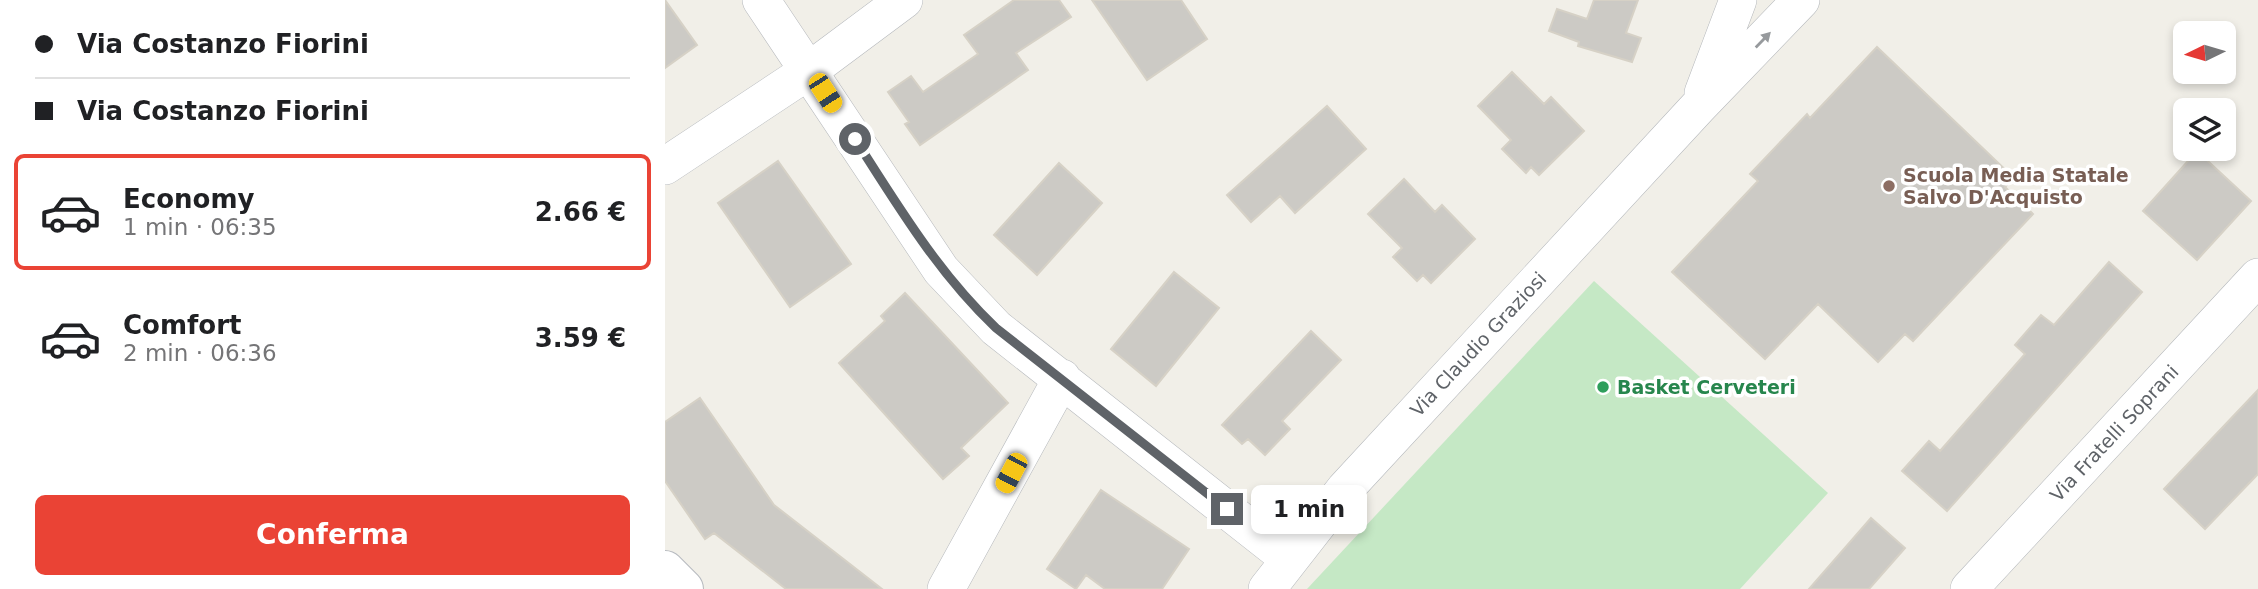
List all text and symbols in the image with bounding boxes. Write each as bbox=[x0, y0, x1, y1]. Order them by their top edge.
north arrow bbox=[2173, 21, 2237, 84]
map controls bbox=[2173, 21, 2236, 161]
text: Via Costanzo Fiorini bbox=[77, 29, 369, 59]
one-way arrow bbox=[1754, 32, 1770, 49]
car bbox=[805, 70, 846, 116]
text: Via Costanzo Fiorini bbox=[77, 96, 369, 126]
button: layers bbox=[2173, 98, 2236, 161]
route start bbox=[839, 123, 871, 155]
place label: Scuola Media Statale Salvo D'Acquisto bbox=[1903, 164, 2129, 208]
marker: Scuola Media Statale Salvo D'Acquisto bbox=[1881, 178, 1897, 194]
icon: car bbox=[39, 181, 102, 244]
text: Economy bbox=[123, 184, 254, 214]
text: 2.66 € bbox=[535, 197, 626, 227]
text: 1 min · 06:35 bbox=[123, 214, 277, 240]
street label: Via Claudio Graziosi bbox=[1406, 267, 1550, 421]
icon: car bbox=[39, 307, 102, 370]
text: Comfort bbox=[123, 310, 241, 340]
text: 3.59 € bbox=[535, 323, 626, 353]
text: 2 min · 06:36 bbox=[123, 340, 277, 366]
street label: Via Fratelli Soprani bbox=[2045, 360, 2183, 506]
place label: Basket Cerveteri bbox=[1617, 376, 1796, 398]
marker: Basket Cerveteri bbox=[1595, 379, 1611, 395]
car bbox=[992, 450, 1031, 496]
callout: 1 min bbox=[1251, 484, 1367, 534]
route end bbox=[1211, 493, 1243, 525]
button: Conferma bbox=[35, 495, 630, 575]
text: 1 min bbox=[1273, 496, 1345, 522]

